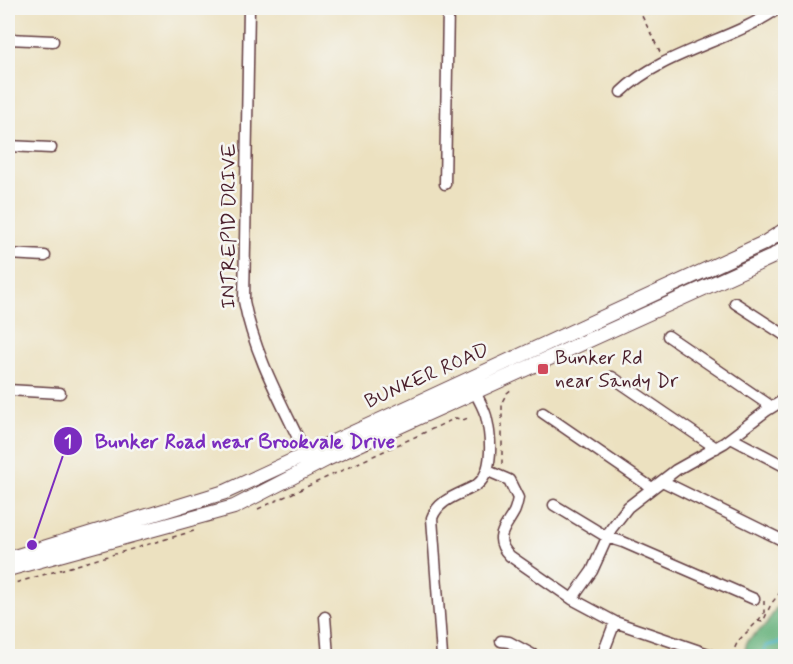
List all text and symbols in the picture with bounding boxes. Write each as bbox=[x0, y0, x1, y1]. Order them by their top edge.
street label: INTREPID DRIVE bbox=[216, 143, 243, 309]
street label: BUNKER ROAD bbox=[361, 337, 493, 415]
place label: Bunker Rd near Sandy Dr bbox=[555, 345, 679, 395]
marker: Bunker Rd near Sandy Dr bbox=[536, 362, 550, 376]
callout: Bunker Road near Brookvale Drive bbox=[53, 421, 406, 460]
text: Bunker Road near Brookvale Drive bbox=[95, 428, 395, 456]
text: 1 bbox=[64, 430, 72, 454]

